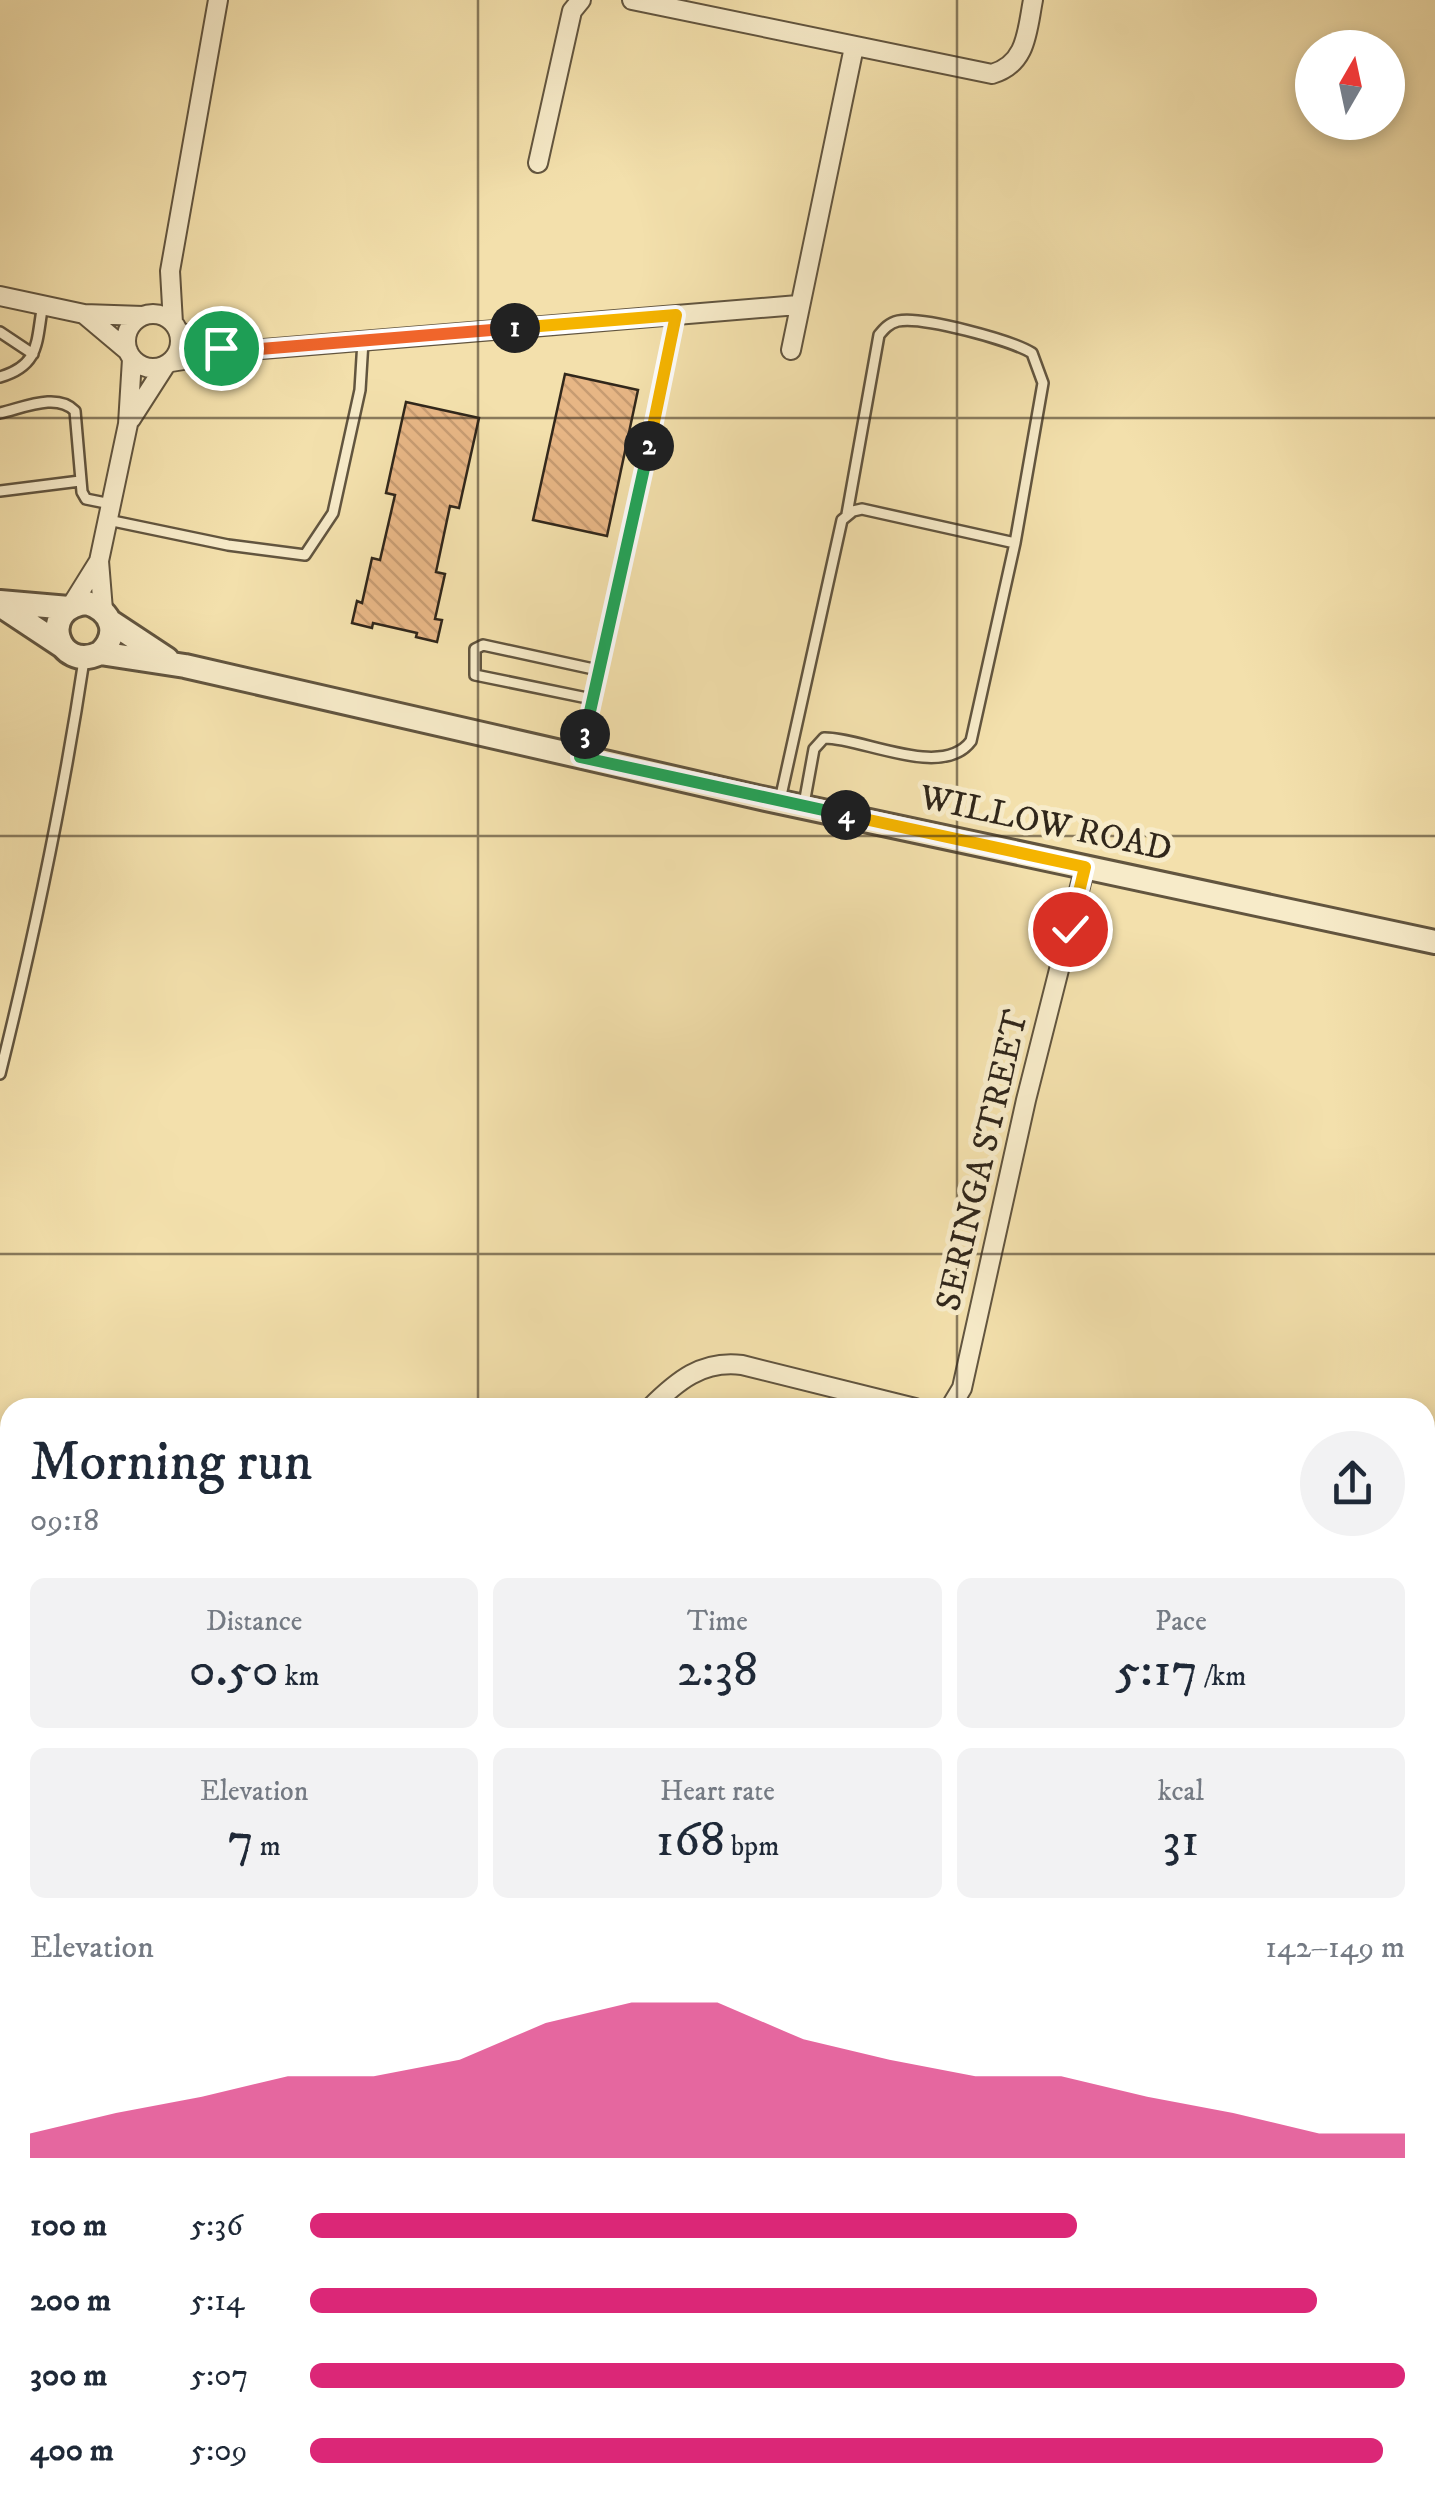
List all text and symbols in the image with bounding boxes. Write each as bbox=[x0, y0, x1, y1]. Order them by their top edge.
north arrow bbox=[1295, 30, 1405, 140]
map controls bbox=[1295, 30, 1405, 140]
pin: 1 bbox=[490, 303, 540, 353]
pin bbox=[179, 306, 264, 391]
text: 1 bbox=[510, 310, 520, 345]
icon: arrive bbox=[194, 321, 249, 376]
pin: 2 bbox=[624, 421, 674, 471]
text: 2 bbox=[642, 428, 656, 463]
pin: 3 bbox=[560, 709, 610, 759]
text: 3 bbox=[580, 716, 590, 751]
street label: WILLOW ROAD bbox=[914, 776, 1176, 872]
pin: 4 bbox=[821, 790, 871, 840]
text: 4 bbox=[838, 797, 854, 832]
pin bbox=[1028, 887, 1113, 972]
icon: check bbox=[1043, 902, 1098, 957]
street label: SERINGA STREET bbox=[927, 1005, 1039, 1315]
text: Morning run bbox=[30, 1429, 312, 1498]
button: share bbox=[1300, 1431, 1405, 1536]
text: 09:18 bbox=[30, 1501, 99, 1541]
text: Distance bbox=[206, 1604, 302, 1639]
text: Time bbox=[687, 1604, 748, 1639]
text: Pace bbox=[1155, 1604, 1207, 1639]
text: 0.50 bbox=[189, 1639, 279, 1702]
text: 2:38 bbox=[677, 1639, 758, 1702]
text: 5:17 bbox=[1115, 1639, 1198, 1702]
text: km bbox=[279, 1659, 320, 1694]
text: /km bbox=[1198, 1659, 1246, 1694]
text: Elevation bbox=[200, 1774, 308, 1809]
text: Heart rate bbox=[660, 1774, 775, 1809]
text: kcal bbox=[1158, 1774, 1204, 1809]
text: 7 bbox=[227, 1809, 254, 1872]
text: 168 bbox=[656, 1809, 725, 1872]
text: 31 bbox=[1162, 1809, 1199, 1872]
text: m bbox=[254, 1829, 281, 1864]
text: bpm bbox=[725, 1829, 779, 1864]
text: Elevation bbox=[30, 1928, 154, 1968]
text: 142–149 m bbox=[1265, 1928, 1405, 1968]
text: 100 m bbox=[30, 2206, 107, 2246]
text: 5:36 bbox=[190, 2206, 243, 2246]
text: 200 m bbox=[30, 2281, 111, 2321]
text: 5:14 bbox=[190, 2281, 244, 2321]
text: 300 m bbox=[30, 2356, 107, 2396]
text: 5:07 bbox=[190, 2356, 248, 2396]
text: 400 m bbox=[30, 2431, 114, 2471]
text: 5:09 bbox=[190, 2431, 247, 2471]

